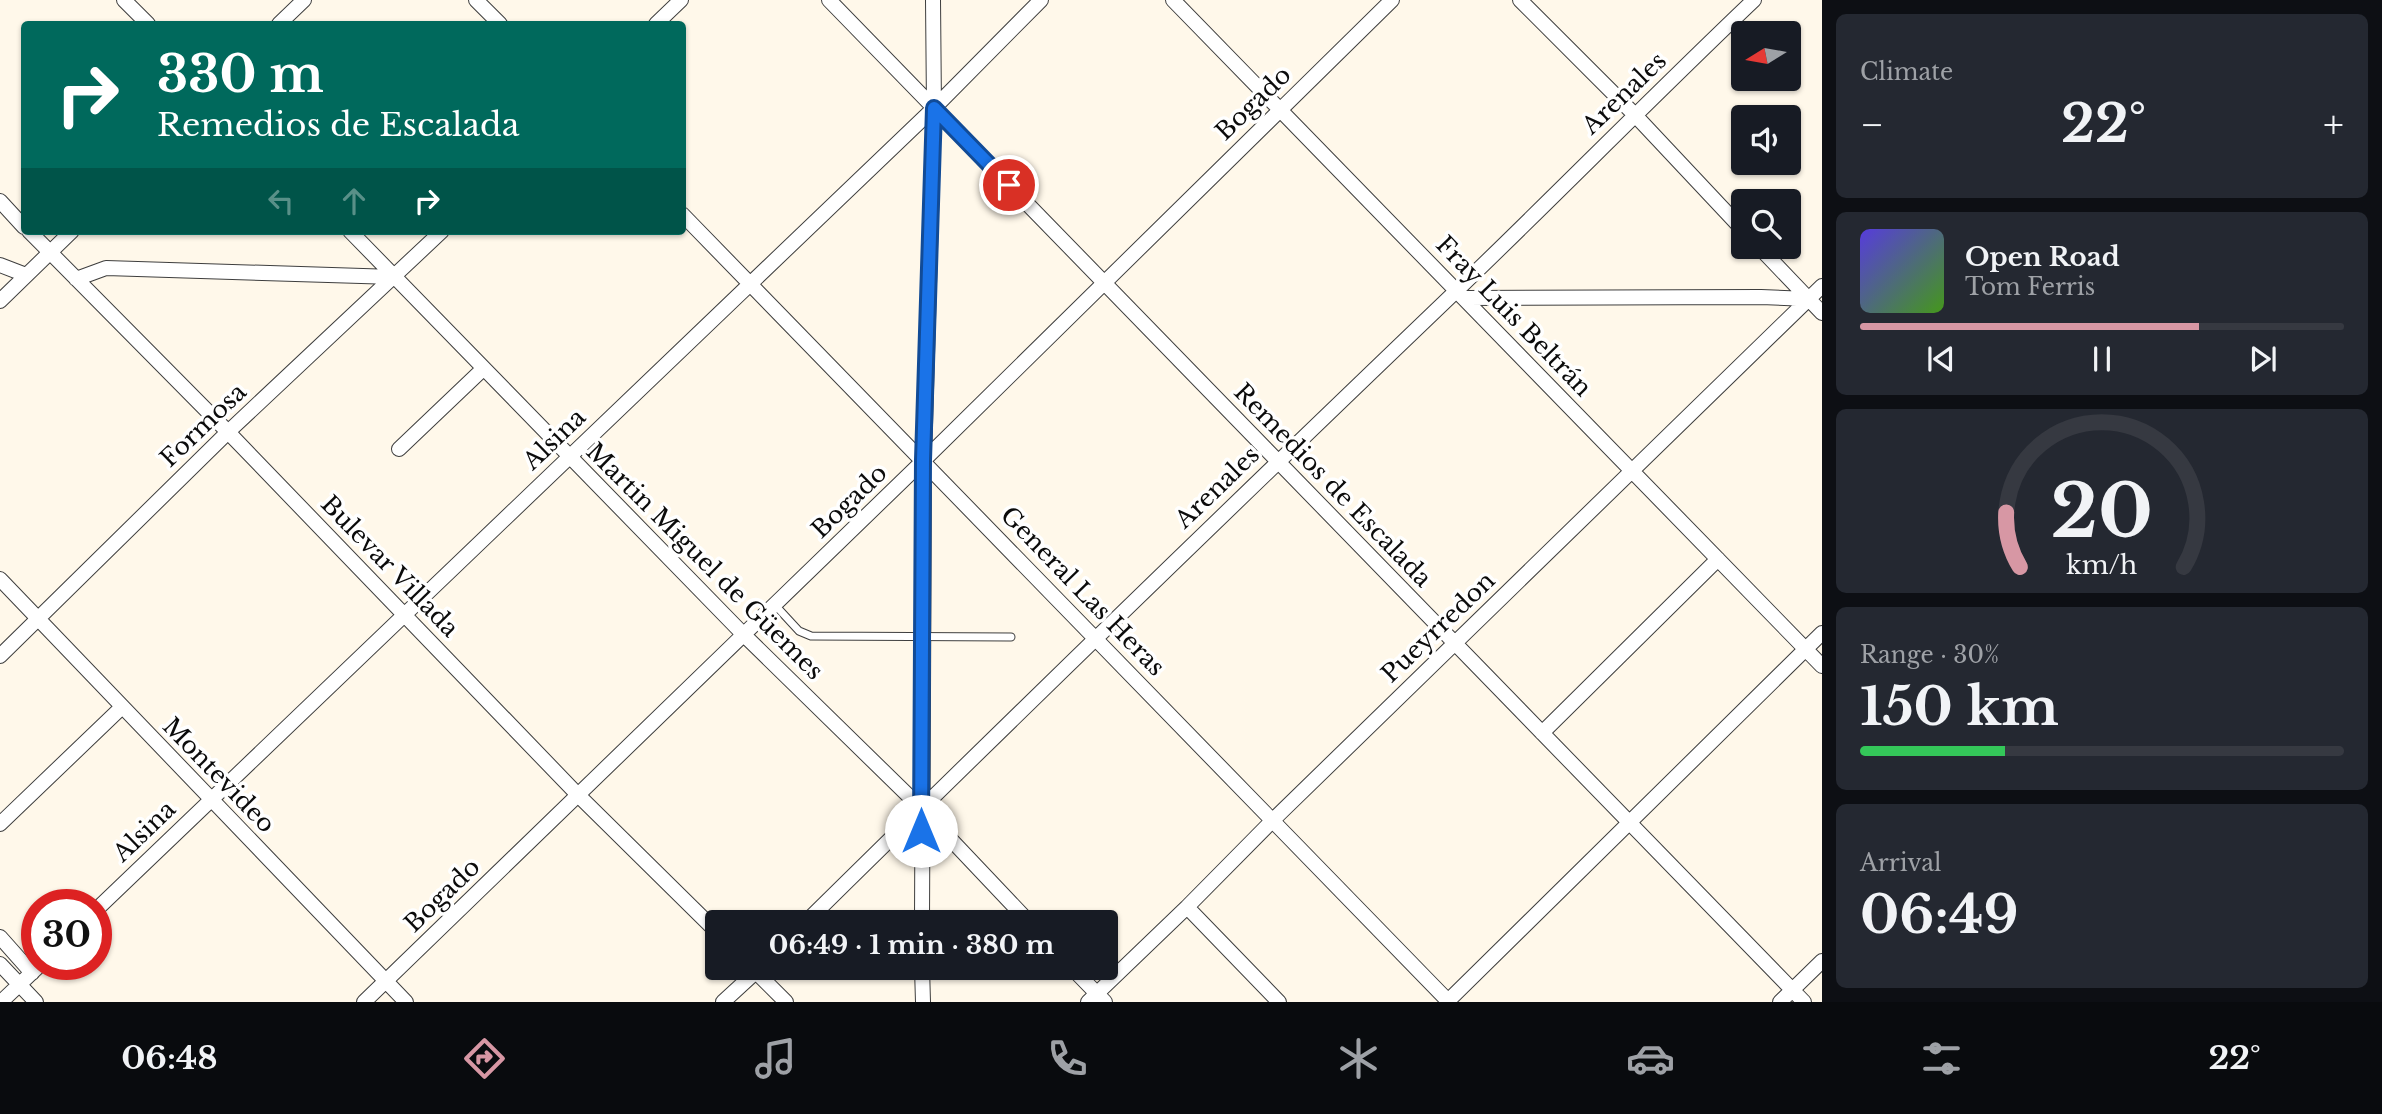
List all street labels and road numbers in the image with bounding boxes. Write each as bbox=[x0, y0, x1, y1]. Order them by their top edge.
street label: Arenales bbox=[1575, 46, 1672, 141]
street label: Bogado bbox=[1209, 60, 1297, 146]
street label: Fray Luis Beltrán bbox=[1430, 230, 1598, 402]
street label: Formosa bbox=[154, 377, 252, 473]
street label: Remedios de Escalada bbox=[1228, 377, 1438, 593]
street label: Alsina bbox=[516, 402, 592, 476]
street label: Martin Miguel de Güemes bbox=[581, 437, 829, 685]
street label: Arenales bbox=[1168, 440, 1265, 535]
street label: Bogado bbox=[805, 458, 893, 544]
street label: Bulevar Villada bbox=[315, 489, 465, 643]
street label: General Las Heras bbox=[995, 500, 1171, 682]
street label: Pueyrredon bbox=[1375, 566, 1501, 688]
street label: Montevideo bbox=[157, 711, 281, 839]
street label: Alsina bbox=[106, 794, 182, 868]
street label: Bogado bbox=[398, 852, 486, 938]

